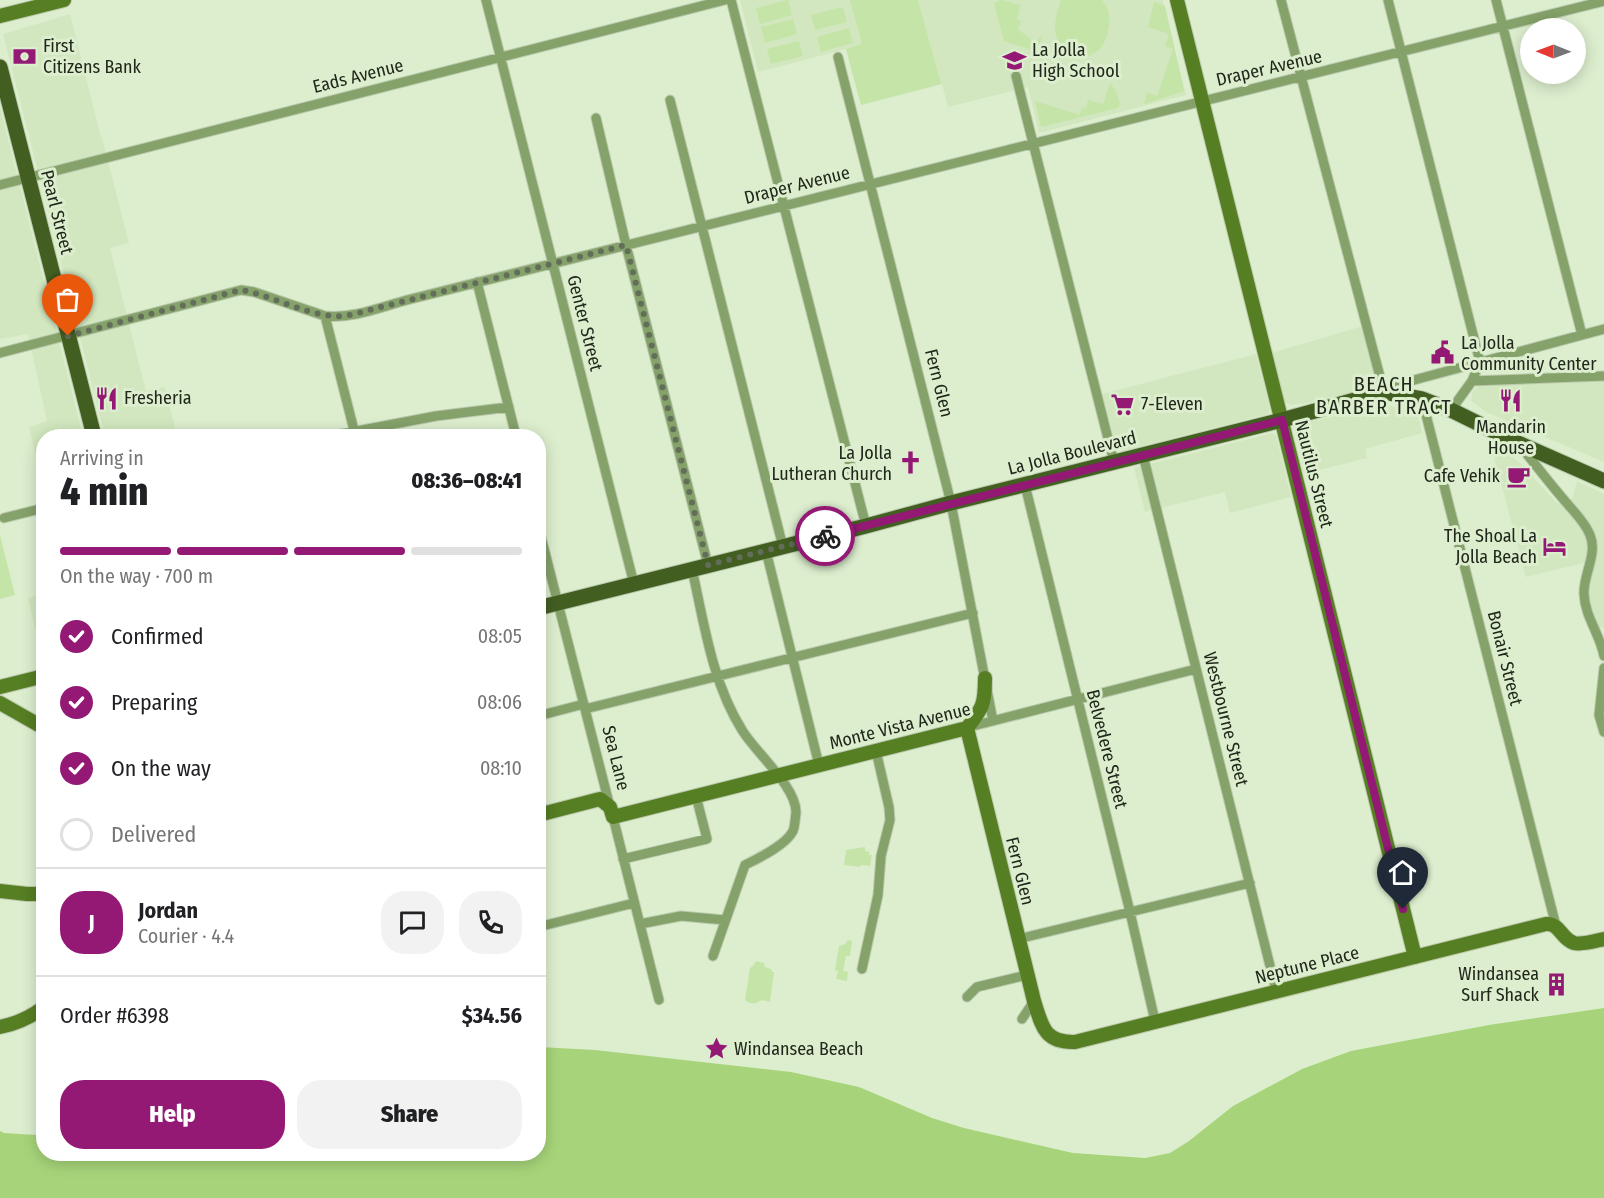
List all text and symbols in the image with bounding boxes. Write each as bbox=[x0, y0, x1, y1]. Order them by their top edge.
north arrow bbox=[1520, 18, 1586, 84]
map controls bbox=[1520, 18, 1586, 84]
place label: First Citizens Bank bbox=[43, 35, 142, 78]
place label: La Jolla High School bbox=[1032, 39, 1120, 82]
bank icon: First Citizens Bank bbox=[12, 43, 38, 69]
street label: Draper Avenue bbox=[1214, 45, 1324, 91]
school or university icon: La Jolla High School bbox=[1001, 47, 1027, 73]
street label: Eads Avenue bbox=[310, 54, 406, 98]
street label: Draper Avenue bbox=[742, 161, 852, 209]
street label: Pearl Street bbox=[36, 168, 78, 256]
street label: Genter Street bbox=[562, 273, 608, 373]
pin bbox=[42, 274, 93, 336]
icon: bag bbox=[51, 283, 84, 316]
place label: La Jolla Community Center bbox=[1461, 332, 1597, 375]
public building icon: La Jolla Community Center bbox=[1430, 340, 1456, 366]
street label: Fern Glen bbox=[920, 347, 958, 419]
district label: BEACH BARBER TRACT bbox=[1316, 372, 1452, 419]
restaurant icon: Fresheria bbox=[93, 385, 119, 411]
place label: Fresheria bbox=[124, 387, 192, 409]
restaurant icon: Mandarin House bbox=[1498, 388, 1524, 414]
supermarket icon: 7-Eleven bbox=[1110, 391, 1136, 417]
place label: 7-Eleven bbox=[1141, 393, 1203, 415]
place label: Mandarin House bbox=[1476, 416, 1546, 459]
street label: Nautilus Street bbox=[1290, 418, 1338, 530]
street label: La Jolla Boulevard bbox=[1005, 426, 1139, 480]
place label: La Jolla Lutheran Church bbox=[772, 442, 892, 485]
text: Arriving in bbox=[60, 446, 144, 470]
church icon: La Jolla Lutheran Church bbox=[897, 450, 923, 476]
cafe icon: Cafe Vehik bbox=[1505, 463, 1531, 489]
place label: Cafe Vehik bbox=[1424, 465, 1501, 487]
text: 08:36–08:41 bbox=[411, 467, 522, 494]
text: 4 min bbox=[60, 469, 148, 515]
courier bbox=[795, 506, 855, 566]
icon: bike bbox=[809, 520, 842, 553]
place label: The Shoal La Jolla Beach bbox=[1444, 525, 1537, 568]
hotel icon: The Shoal La Jolla Beach bbox=[1542, 533, 1568, 559]
text: On the way · 700 m bbox=[60, 564, 213, 588]
street label: Bonair Street bbox=[1483, 608, 1527, 708]
icon: check bbox=[60, 620, 93, 653]
text: Confirmed bbox=[111, 623, 204, 650]
text: 08:05 bbox=[478, 624, 522, 648]
street label: Westbourne Street bbox=[1199, 650, 1253, 788]
icon: check bbox=[60, 686, 93, 719]
street label: Belvedere Street bbox=[1082, 687, 1132, 811]
text: Preparing bbox=[111, 689, 197, 716]
text: 08:06 bbox=[477, 690, 522, 714]
street label: Monte Vista Avenue bbox=[827, 698, 973, 754]
street label: Sea Lane bbox=[597, 723, 635, 793]
icon: check bbox=[60, 752, 93, 785]
text: On the way bbox=[111, 755, 211, 782]
text: 08:10 bbox=[480, 756, 522, 780]
text: Delivered bbox=[111, 821, 196, 848]
street label: Fern Glen bbox=[1001, 835, 1039, 907]
pin bbox=[1377, 847, 1428, 909]
icon: home bbox=[1386, 856, 1419, 889]
button: chat bbox=[381, 891, 444, 954]
button: phone bbox=[459, 891, 522, 954]
text: Jordan bbox=[138, 897, 198, 924]
text: J bbox=[88, 909, 95, 936]
text: Courier · 4.4 bbox=[138, 924, 234, 948]
street label: Neptune Place bbox=[1253, 941, 1361, 989]
place label: Windansea Surf Shack bbox=[1458, 963, 1540, 1006]
building icon: Windansea Surf Shack bbox=[1544, 971, 1570, 997]
text: Order #6398 bbox=[60, 1002, 169, 1029]
text: $34.56 bbox=[462, 1002, 522, 1029]
place icon: Windansea Beach bbox=[703, 1036, 729, 1062]
place label: Windansea Beach bbox=[734, 1038, 864, 1060]
button: Help bbox=[60, 1080, 285, 1149]
button: Share bbox=[297, 1080, 522, 1149]

